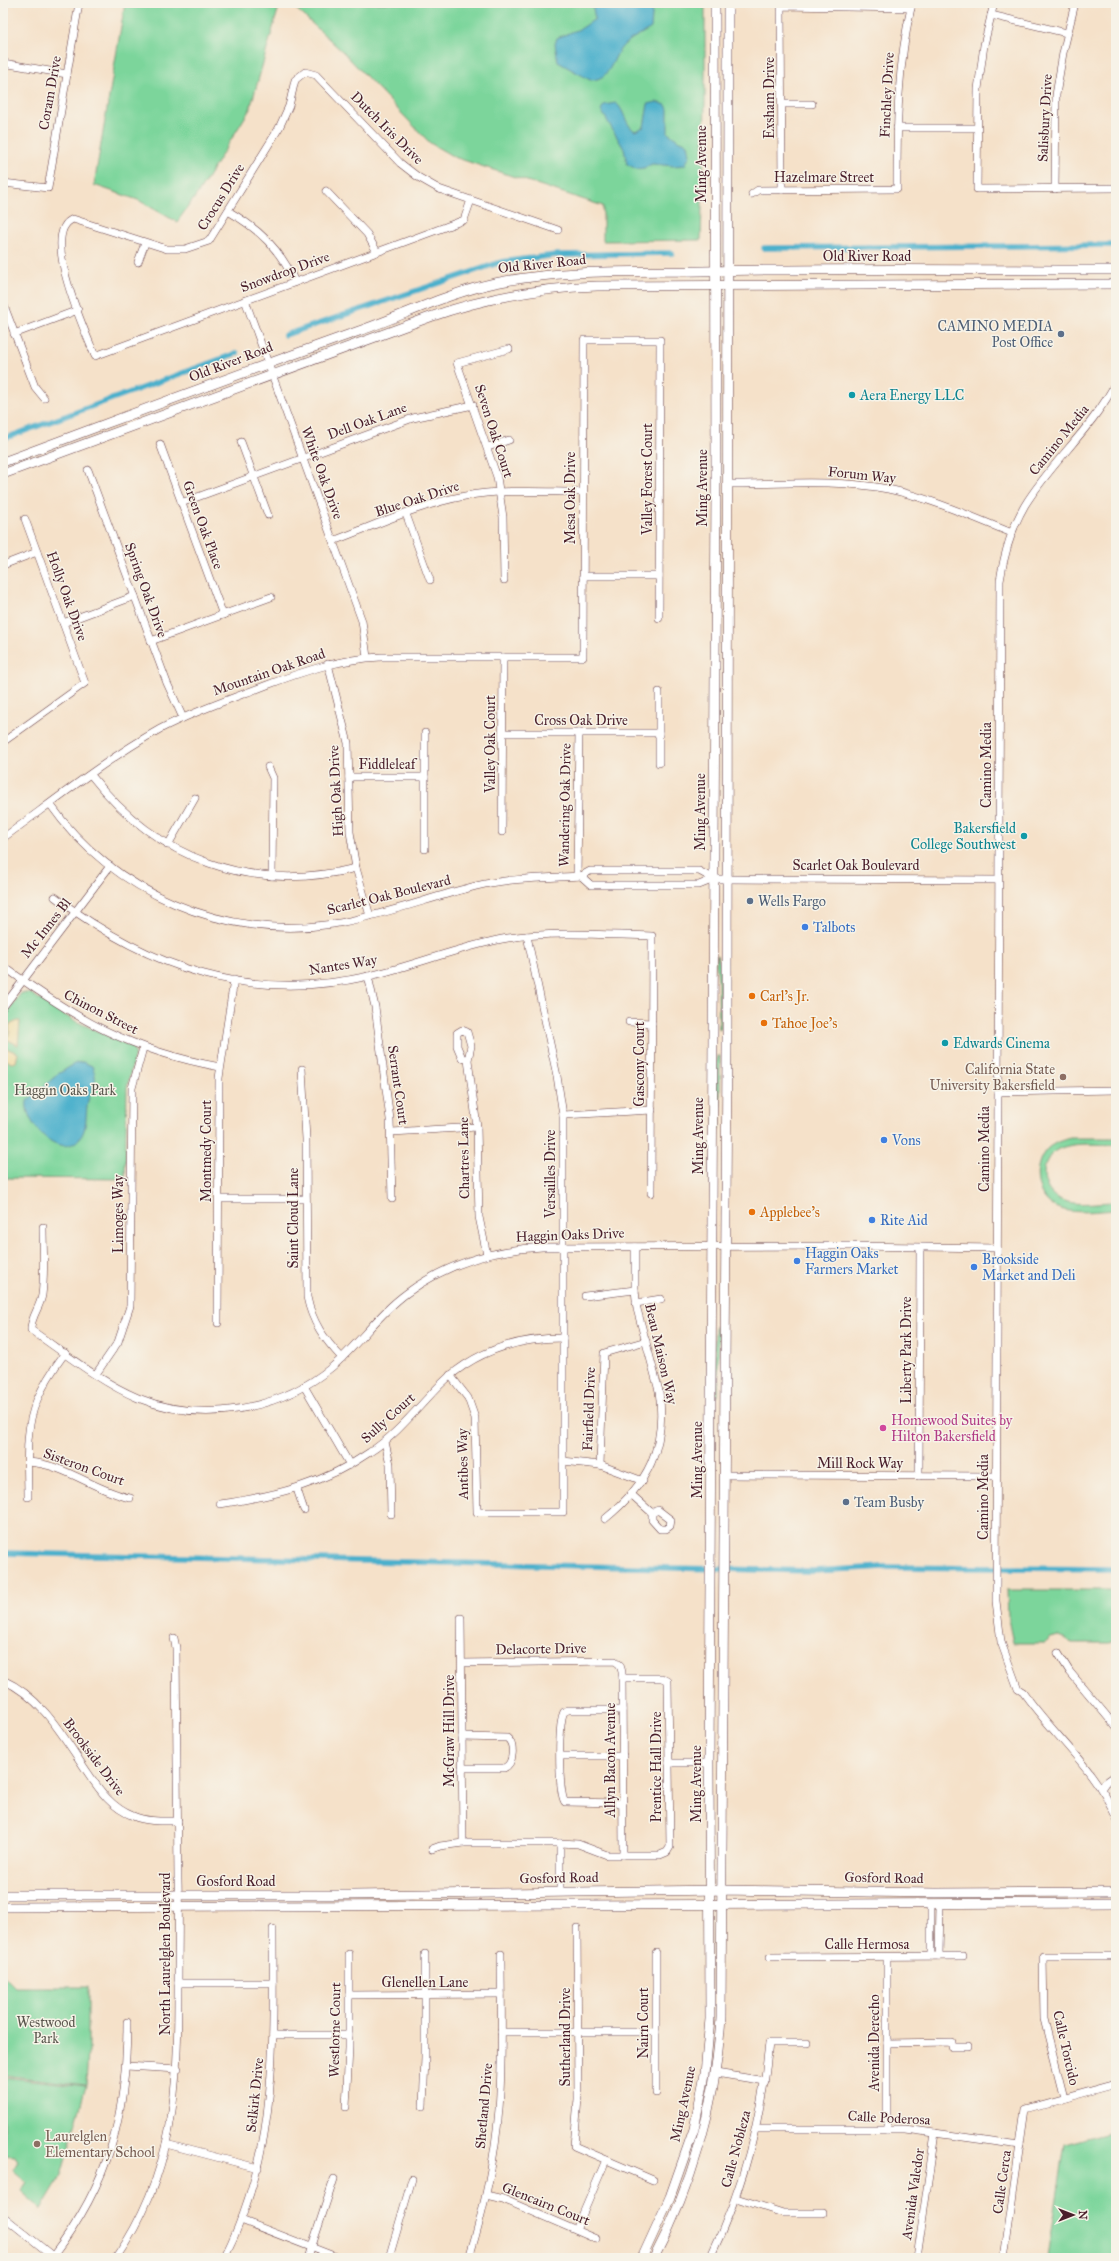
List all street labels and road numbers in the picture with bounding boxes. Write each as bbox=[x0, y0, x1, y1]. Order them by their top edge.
street label: Finchley Drive bbox=[876, 52, 898, 138]
street label: Coram Drive bbox=[35, 54, 65, 131]
street label: Exsham Drive bbox=[761, 57, 778, 139]
street label: Salisbury Drive bbox=[1034, 73, 1056, 162]
street label: Dutch Iris Drive bbox=[347, 88, 427, 168]
street label: Ming Avenue bbox=[693, 125, 710, 203]
street label: Crocus Drive bbox=[194, 160, 248, 234]
street label: Hazelmare Street bbox=[774, 169, 874, 186]
street label: Snowdrop Drive bbox=[238, 248, 332, 296]
street label: Old River Road bbox=[823, 248, 911, 265]
street label: Old River Road bbox=[497, 251, 587, 277]
street label: Old River Road bbox=[187, 338, 275, 386]
street label: Seven Oak Court bbox=[471, 382, 517, 480]
street label: Dell Oak Lane bbox=[325, 399, 409, 443]
street label: Camino Media bbox=[1025, 401, 1093, 479]
street label: Valley Forest Court bbox=[639, 423, 656, 536]
street label: White Oak Drive bbox=[297, 424, 347, 522]
street label: Ming Avenue bbox=[694, 449, 711, 527]
street label: Mesa Oak Drive bbox=[562, 452, 579, 544]
street label: Forum Way bbox=[827, 463, 897, 487]
street label: Blue Oak Drive bbox=[373, 477, 462, 521]
street label: Green Oak Place bbox=[179, 478, 227, 572]
street label: Spring Oak Drive bbox=[121, 540, 171, 640]
street label: Holly Oak Drive bbox=[43, 549, 91, 643]
street label: Mountain Oak Road bbox=[211, 645, 327, 699]
street label: Valley Oak Court bbox=[482, 695, 499, 794]
street label: Cross Oak Drive bbox=[534, 712, 628, 729]
street label: Camino Media bbox=[978, 722, 995, 808]
street label: Wandering Oak Drive bbox=[555, 743, 575, 867]
street label: High Oak Drive bbox=[325, 745, 347, 837]
street label: Fiddleleaf bbox=[359, 756, 418, 773]
street label: Ming Avenue bbox=[692, 773, 709, 851]
street label: Scarlet Oak Boulevard bbox=[793, 857, 919, 874]
street label: Scarlet Oak Boulevard bbox=[325, 871, 453, 919]
street label: Mc Innes Bl bbox=[17, 894, 75, 961]
street label: Nantes Way bbox=[308, 951, 379, 979]
street label: Chinon Street bbox=[61, 986, 141, 1038]
street label: Gascony Court bbox=[631, 1021, 648, 1107]
street label: Serrant Court bbox=[384, 1044, 412, 1126]
street label: Ming Avenue bbox=[690, 1097, 707, 1175]
street label: Montmedy Court bbox=[198, 1100, 215, 1202]
street label: Camino Media bbox=[976, 1106, 993, 1192]
street label: Chartres Lane bbox=[455, 1117, 473, 1199]
street label: Versailles Drive bbox=[542, 1130, 559, 1219]
street label: Saint Cloud Lane bbox=[285, 1167, 302, 1268]
street label: Limoges Way bbox=[110, 1174, 127, 1253]
street label: Haggin Oaks Drive bbox=[515, 1225, 625, 1245]
street label: Liberty Park Drive bbox=[898, 1296, 915, 1404]
street label: Beau Maison Way bbox=[641, 1302, 681, 1407]
street label: Fairfield Drive bbox=[579, 1367, 599, 1451]
street label: Sully Court bbox=[357, 1389, 419, 1447]
street label: Ming Avenue bbox=[689, 1421, 706, 1499]
street label: Antibes Way bbox=[454, 1428, 472, 1501]
street label: Sisteron Court bbox=[41, 1444, 127, 1490]
street label: Camino Media bbox=[975, 1454, 992, 1540]
street label: Mill Rock Way bbox=[817, 1455, 903, 1472]
street label: Delacorte Drive bbox=[495, 1640, 587, 1658]
street label: McGraw Hill Drive bbox=[441, 1675, 458, 1787]
street label: Allyn Bacon Avenue bbox=[602, 1702, 619, 1818]
street label: Prentice Hall Drive bbox=[648, 1711, 665, 1822]
street label: Brookside Drive bbox=[59, 1715, 129, 1799]
street label: Ming Avenue bbox=[688, 1745, 705, 1823]
street label: Gosford Road bbox=[519, 1869, 599, 1887]
street label: Gosford Road bbox=[844, 1869, 924, 1887]
street label: North Laurelglen Boulevard bbox=[157, 1872, 174, 2036]
street label: Gosford Road bbox=[196, 1873, 276, 1890]
street label: Calle Hermosa bbox=[825, 1936, 909, 1953]
street label: Glenellen Lane bbox=[382, 1974, 469, 1991]
street label: Westlorne Court bbox=[326, 1982, 344, 2078]
street label: Sutherland Drive bbox=[557, 1987, 574, 2086]
street label: Nairn Court bbox=[635, 1987, 652, 2059]
street label: Avenida Derecho bbox=[866, 1994, 883, 2093]
street label: Calle Torcido bbox=[1049, 2009, 1083, 2087]
street label: Selkirk Drive bbox=[243, 2057, 267, 2133]
street label: Shetland Drive bbox=[472, 2062, 496, 2150]
street label: Ming Avenue bbox=[667, 2064, 699, 2144]
street label: Calle Poderosa bbox=[847, 2107, 931, 2129]
street label: Calle Nobleza bbox=[718, 2108, 754, 2190]
street label: Avenida Valedor bbox=[898, 2146, 928, 2242]
street label: Calle Cerca bbox=[989, 2149, 1015, 2215]
street label: Glencairn Court bbox=[500, 2179, 592, 2229]

